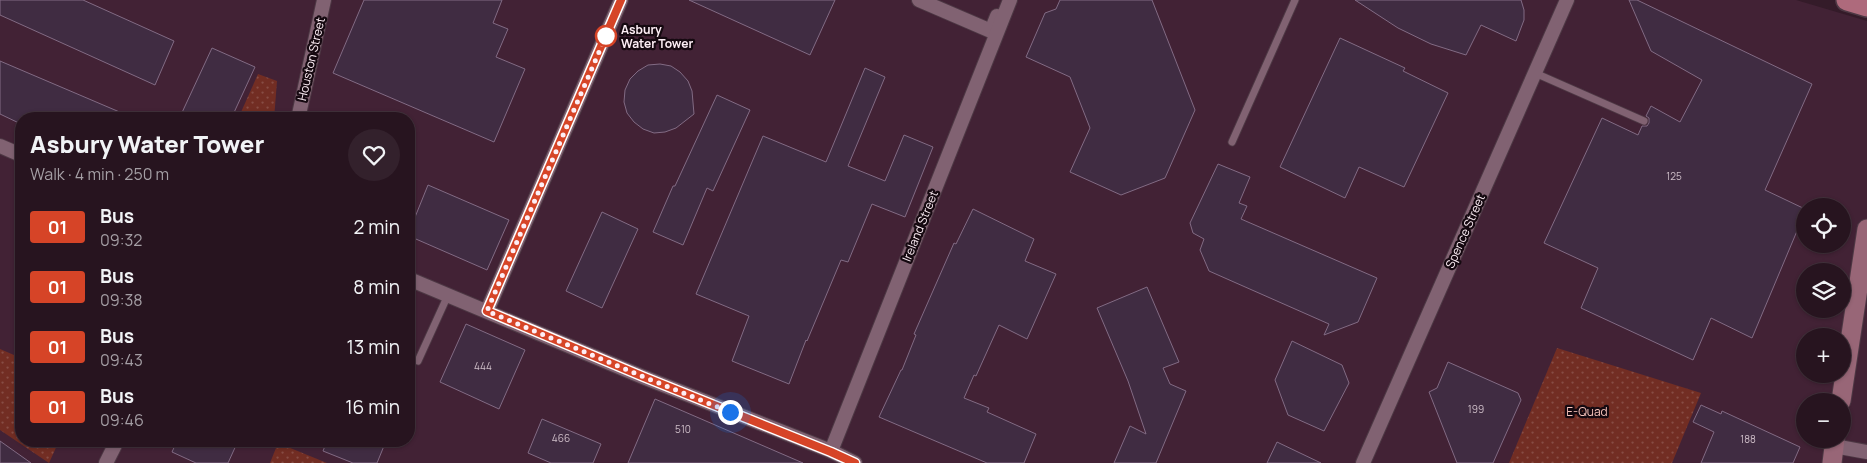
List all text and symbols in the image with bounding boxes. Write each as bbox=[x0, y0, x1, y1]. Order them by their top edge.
street label: Houston Street bbox=[293, 15, 329, 102]
place label: Asbury Water Tower bbox=[621, 21, 693, 52]
marker: Asbury Water Tower bbox=[595, 25, 617, 47]
text: Asbury Water Tower bbox=[30, 127, 264, 160]
button: heart bbox=[348, 129, 400, 181]
text: Walk · 4 min · 250 m bbox=[30, 163, 169, 185]
house number: 125 bbox=[1666, 169, 1682, 183]
street label: Ireland Street bbox=[898, 188, 942, 264]
street label: Spence Street bbox=[1441, 191, 1489, 271]
map controls bbox=[1796, 198, 1851, 448]
button: locate bbox=[1796, 198, 1851, 253]
text: Bus bbox=[100, 203, 134, 229]
text: 2 min bbox=[354, 214, 400, 240]
text: 01 bbox=[48, 215, 67, 239]
text: 09:32 bbox=[100, 229, 142, 251]
text: Bus bbox=[100, 263, 134, 289]
button: layers bbox=[1796, 263, 1851, 318]
text: 8 min bbox=[353, 274, 400, 300]
text: 01 bbox=[48, 275, 67, 299]
text: 09:38 bbox=[100, 289, 143, 311]
text: Bus bbox=[100, 323, 134, 349]
button: + bbox=[1796, 328, 1851, 383]
text: 13 min bbox=[346, 334, 400, 360]
text: 01 bbox=[48, 335, 67, 359]
text: 09:43 bbox=[100, 349, 143, 371]
house number: 444 bbox=[474, 359, 492, 373]
text: Bus bbox=[100, 383, 134, 409]
button: − bbox=[1796, 393, 1851, 448]
text: 16 min bbox=[345, 394, 400, 420]
text: 01 bbox=[48, 395, 67, 419]
your location bbox=[718, 400, 743, 425]
house number: 199 bbox=[1468, 402, 1484, 416]
park label: E-Quad bbox=[1566, 403, 1608, 420]
text: 09:46 bbox=[100, 409, 144, 431]
house number: 510 bbox=[675, 422, 691, 436]
house number: 466 bbox=[552, 431, 570, 445]
house number: 188 bbox=[1740, 432, 1756, 446]

